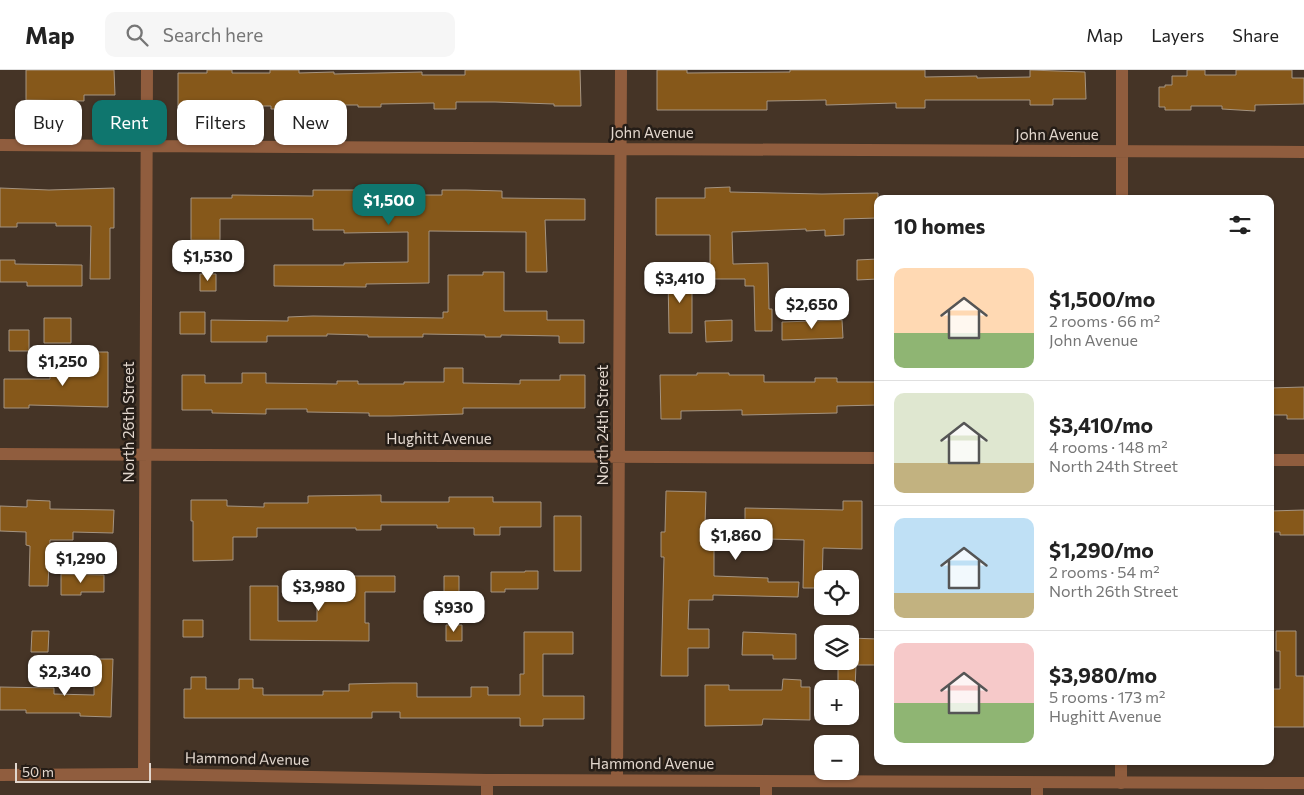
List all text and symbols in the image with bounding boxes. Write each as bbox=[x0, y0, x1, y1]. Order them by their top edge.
search box bbox=[105, 12, 455, 57]
text: Map bbox=[25, 20, 75, 49]
icon: search bbox=[123, 21, 151, 49]
text: Search here bbox=[163, 23, 263, 46]
text: Map bbox=[1086, 24, 1123, 46]
text: Layers bbox=[1151, 24, 1204, 46]
text: Share bbox=[1232, 24, 1279, 46]
chip: Buy bbox=[15, 100, 82, 145]
chip: Rent bbox=[92, 100, 167, 145]
chip: Filters bbox=[177, 100, 264, 145]
chip: New bbox=[274, 100, 347, 145]
street label: John Avenue bbox=[610, 123, 694, 141]
street label: John Avenue bbox=[1015, 125, 1099, 143]
pin: $1,500 bbox=[348, 184, 430, 226]
text: $1,500 bbox=[363, 190, 415, 209]
icon: filters bbox=[1226, 211, 1254, 239]
text: 10 homes bbox=[894, 213, 985, 238]
pin: $1,530 bbox=[167, 240, 249, 282]
text: $1,530 bbox=[183, 246, 233, 265]
pin: $3,410 bbox=[639, 262, 721, 304]
text: $3,410 bbox=[655, 268, 705, 287]
text: $1,500/mo bbox=[1049, 286, 1155, 311]
pin: $2,650 bbox=[771, 288, 853, 330]
icon: home bbox=[934, 288, 994, 348]
text: $2,650 bbox=[786, 294, 838, 313]
text: 2 rooms · 66 m² bbox=[1049, 311, 1160, 330]
text: John Avenue bbox=[1049, 330, 1138, 349]
pin: $1,250 bbox=[22, 344, 104, 387]
text: $1,250 bbox=[38, 351, 88, 370]
street label: North 26th Street bbox=[119, 361, 137, 483]
street label: North 24th Street bbox=[593, 365, 611, 485]
text: $3,410/mo bbox=[1049, 412, 1153, 437]
icon: home bbox=[934, 413, 994, 473]
street label: Hughitt Avenue bbox=[386, 429, 492, 447]
text: 4 rooms · 148 m² bbox=[1049, 437, 1168, 456]
text: North 24th Street bbox=[1049, 456, 1178, 475]
pin: $1,860 bbox=[695, 518, 777, 561]
text: $1,860 bbox=[711, 525, 761, 544]
text: $1,290/mo bbox=[1049, 537, 1154, 562]
icon: home bbox=[934, 538, 994, 598]
pin: $1,290 bbox=[40, 542, 122, 584]
text: $1,290 bbox=[56, 548, 106, 567]
text: 2 rooms · 54 m² bbox=[1049, 562, 1160, 581]
pin: $3,980 bbox=[278, 570, 360, 612]
map controls bbox=[814, 570, 859, 780]
button: locate bbox=[814, 570, 859, 615]
text: $3,980 bbox=[293, 576, 345, 595]
text: North 26th Street bbox=[1049, 581, 1178, 600]
pin: $930 bbox=[424, 590, 484, 633]
text: $930 bbox=[435, 597, 473, 616]
button: layers bbox=[814, 625, 859, 670]
pin: $2,340 bbox=[24, 654, 106, 697]
text: $2,340 bbox=[39, 661, 91, 680]
text: $3,980/mo bbox=[1049, 662, 1157, 687]
icon: home bbox=[934, 663, 994, 723]
button: + bbox=[814, 680, 859, 725]
text: 5 rooms · 173 m² bbox=[1049, 687, 1166, 706]
text: Hughitt Avenue bbox=[1049, 706, 1161, 725]
button: − bbox=[814, 735, 859, 780]
street label: Hammond Avenue bbox=[185, 748, 309, 768]
street label: Hammond Avenue bbox=[590, 754, 714, 772]
scale bar bbox=[15, 760, 151, 783]
text: 50 m bbox=[22, 763, 54, 780]

